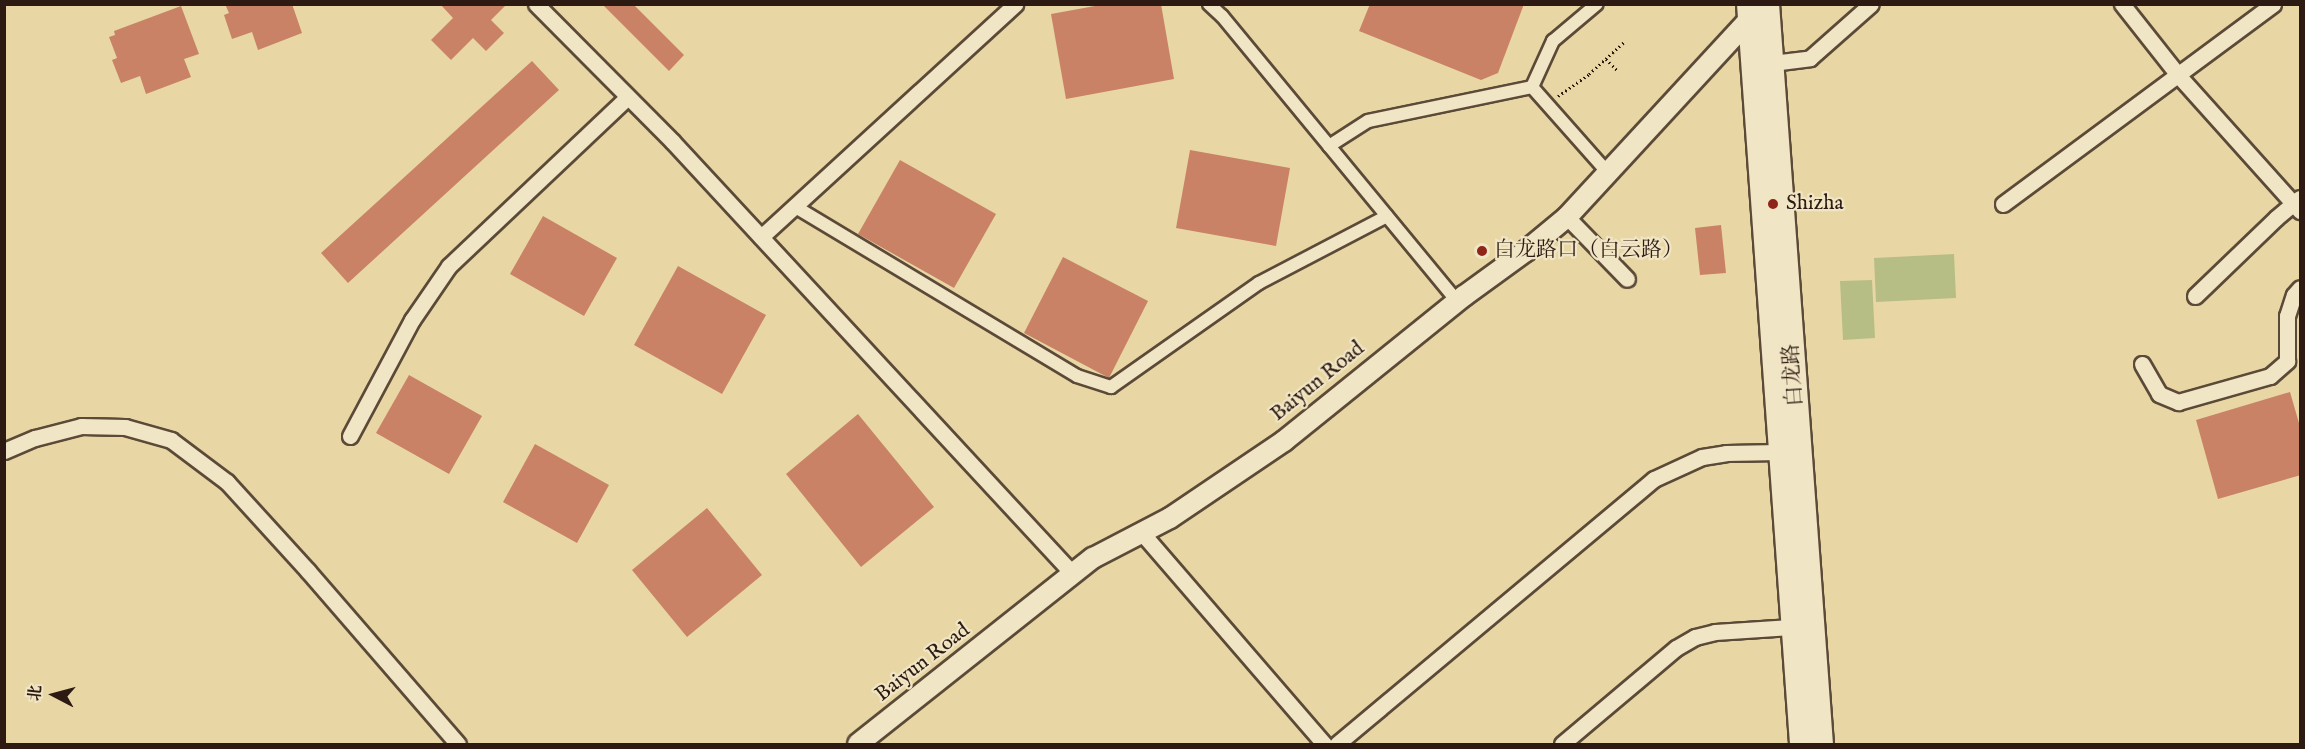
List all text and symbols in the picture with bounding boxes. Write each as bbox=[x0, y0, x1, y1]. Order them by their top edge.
place label: Shizha bbox=[1786, 191, 1844, 217]
marker: Shizha bbox=[1764, 195, 1782, 213]
place label: 白龙路口（白云路） bbox=[1494, 238, 1683, 264]
marker: 白龙路口（白云路） bbox=[1475, 244, 1489, 258]
street label: Baiyun Road bbox=[1266, 337, 1370, 427]
street label: 白龙路 bbox=[1779, 343, 1809, 407]
street label: Baiyun Road bbox=[871, 618, 975, 708]
north arrow bbox=[24, 665, 84, 725]
text: 北 bbox=[25, 684, 47, 702]

